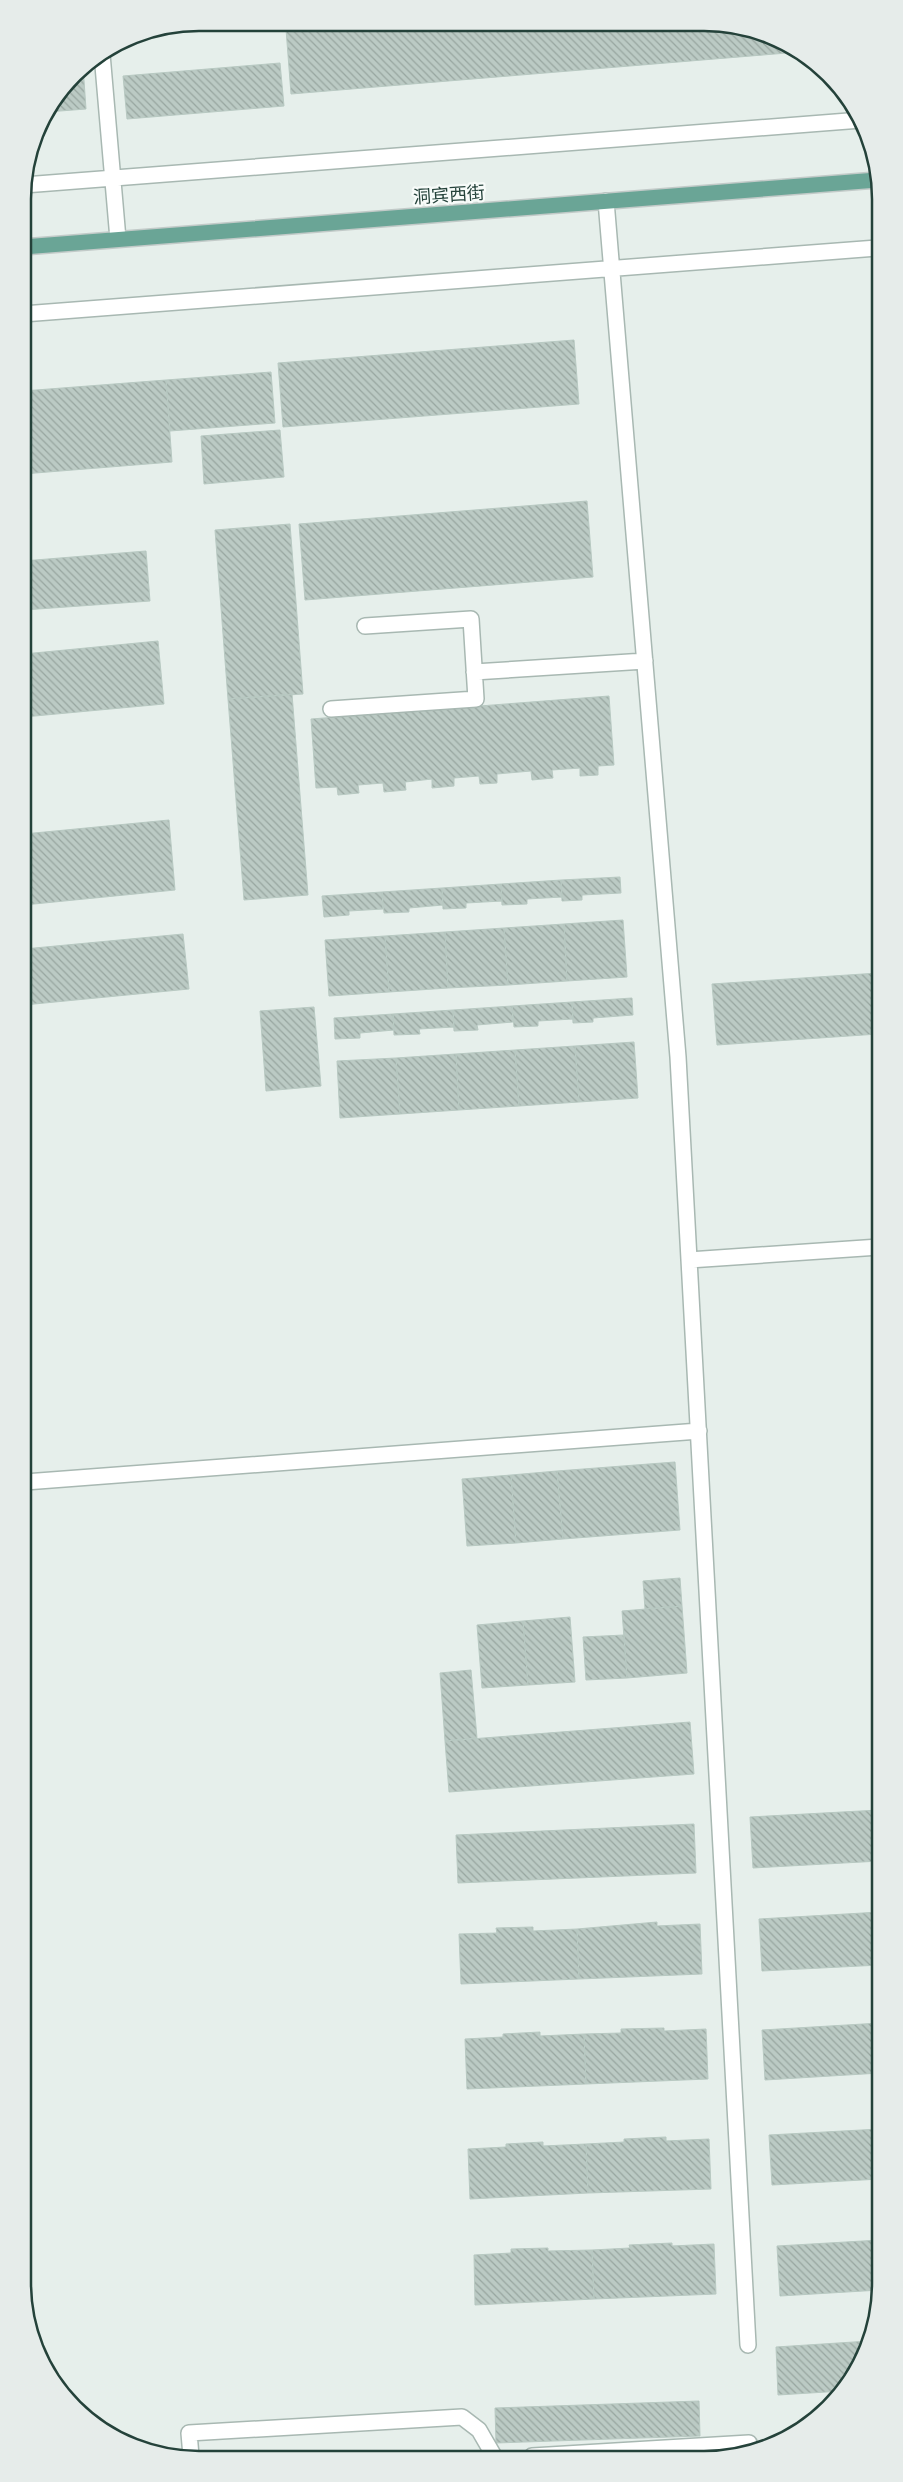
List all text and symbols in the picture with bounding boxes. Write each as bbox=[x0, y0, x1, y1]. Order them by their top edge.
street label: 洞宾西街 bbox=[412, 180, 486, 210]

